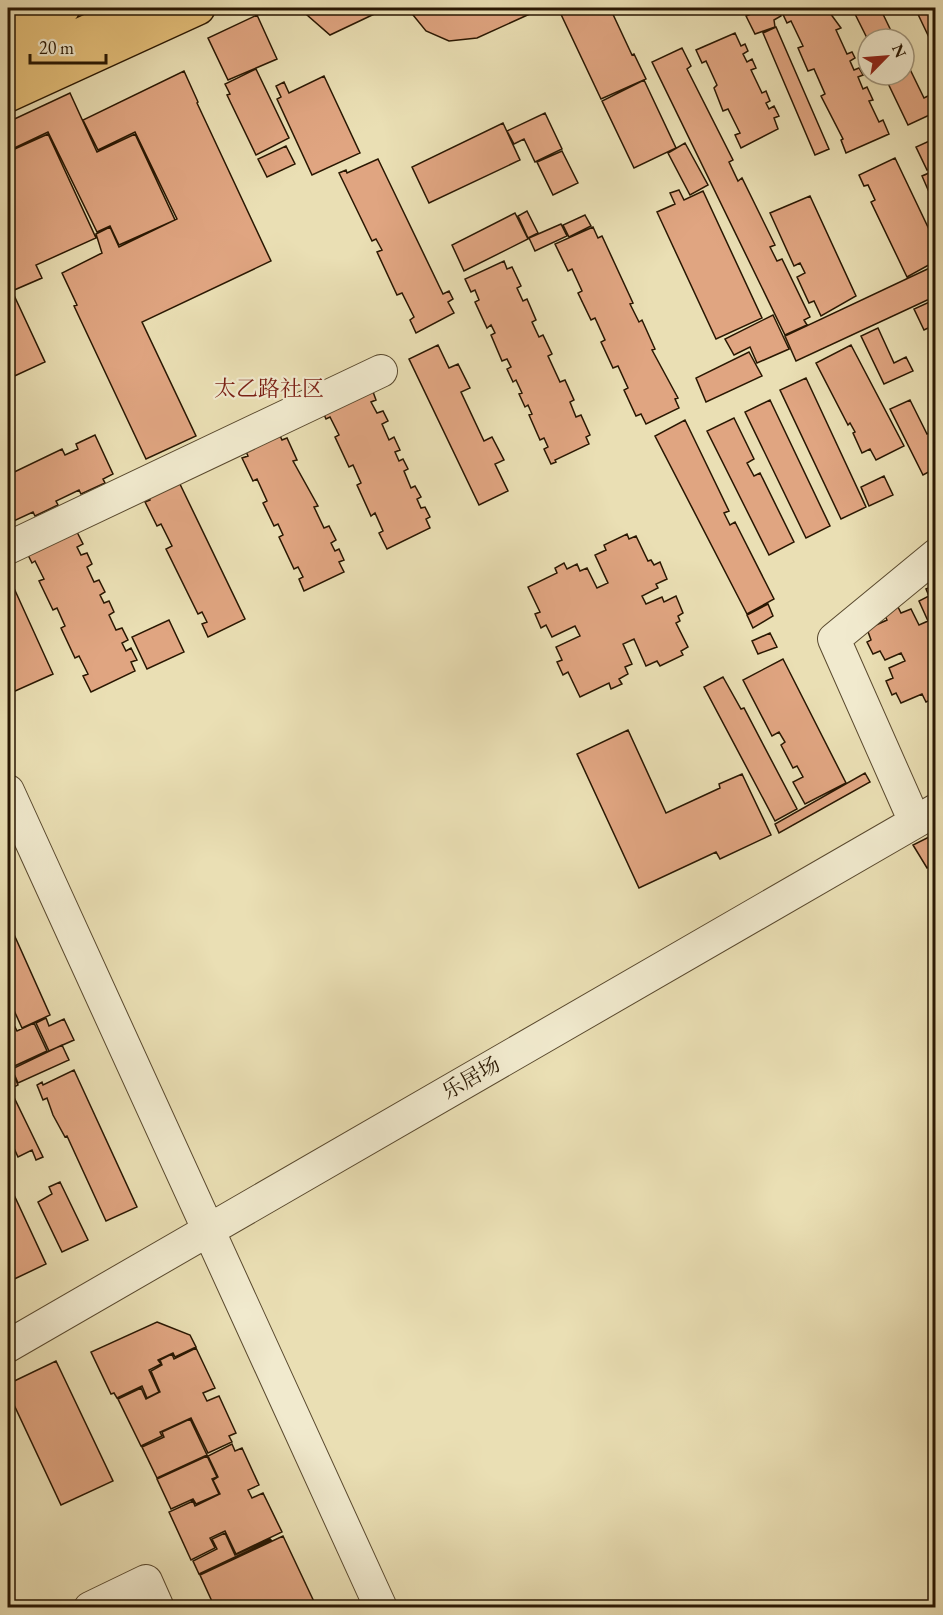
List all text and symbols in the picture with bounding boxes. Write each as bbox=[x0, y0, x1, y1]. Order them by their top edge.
scale bar bbox=[30, 27, 106, 65]
north arrow bbox=[856, 27, 916, 87]
text: 20 m bbox=[39, 36, 74, 59]
text: N bbox=[887, 41, 911, 61]
district label: 太乙路社区 bbox=[214, 374, 324, 403]
street label: 乐居场 bbox=[437, 1050, 505, 1105]

